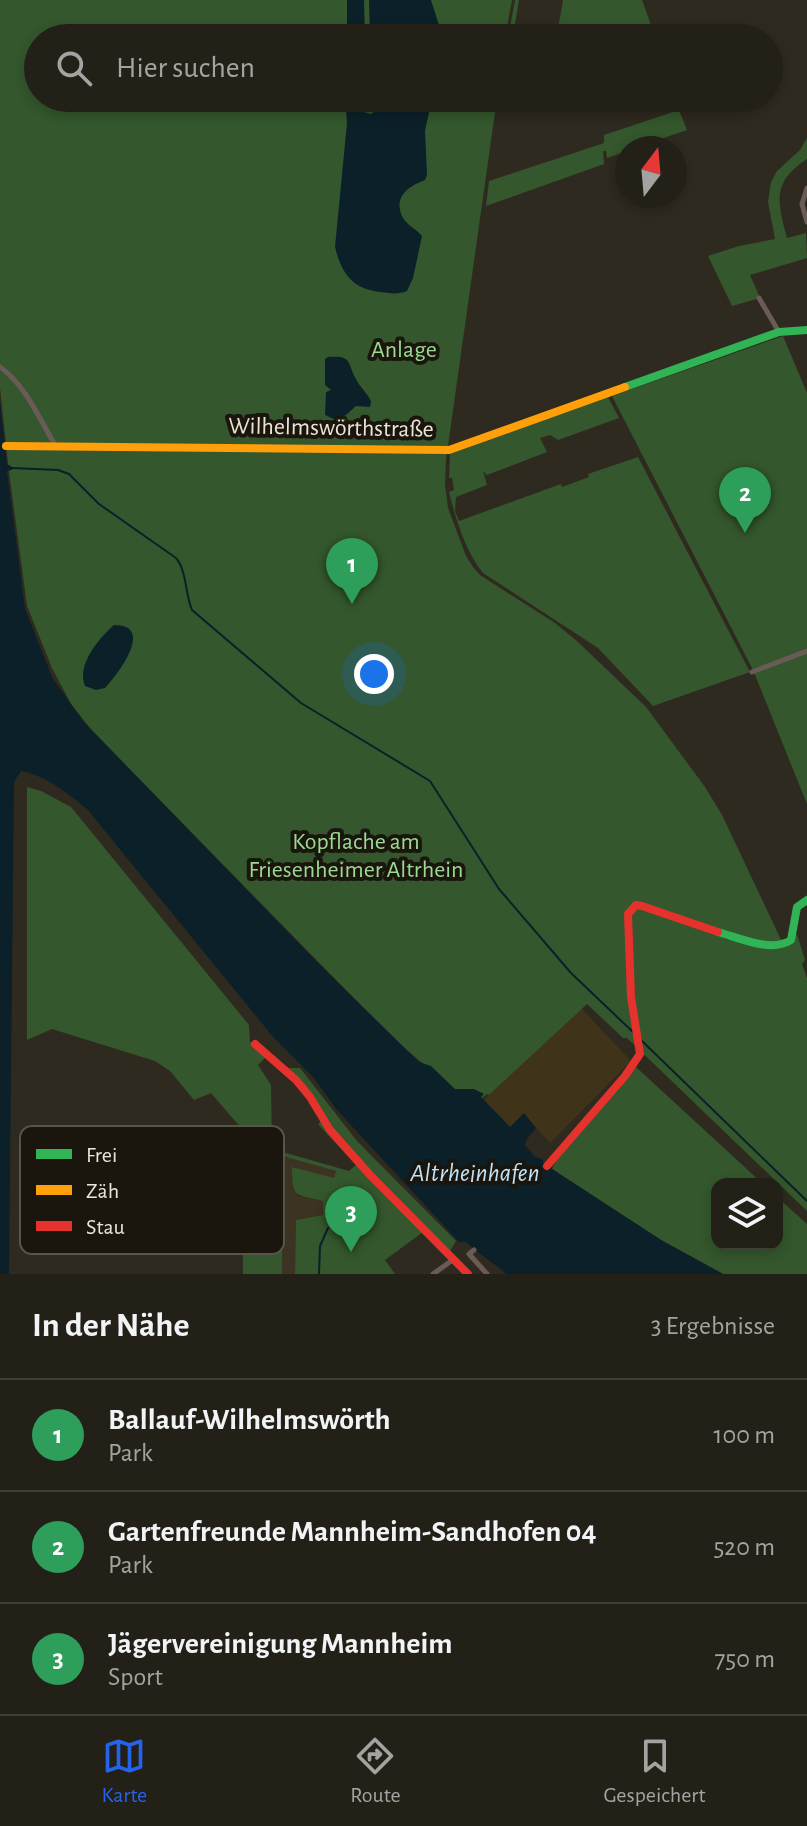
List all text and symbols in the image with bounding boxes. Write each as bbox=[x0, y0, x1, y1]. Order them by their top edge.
search box bbox=[24, 24, 783, 112]
icon: search bbox=[52, 46, 96, 90]
text: Hier suchen bbox=[116, 53, 255, 83]
north arrow bbox=[615, 136, 687, 208]
park label: Anlage bbox=[371, 338, 437, 362]
street label: Wilhelmswörthstraße bbox=[228, 414, 434, 442]
pin: 2 bbox=[719, 467, 771, 533]
pin: 1 bbox=[326, 538, 378, 604]
your location bbox=[354, 654, 394, 694]
park label: Kopflache am Friesenheimer Altrhein bbox=[249, 830, 463, 882]
legend bbox=[20, 1126, 284, 1254]
text: Frei bbox=[86, 1144, 117, 1166]
water label: Altrheinhafen bbox=[409, 1160, 540, 1186]
map controls bbox=[711, 1178, 783, 1250]
button: layers bbox=[711, 1178, 783, 1250]
text: Zäh bbox=[86, 1180, 119, 1202]
pin: 3 bbox=[325, 1186, 377, 1252]
text: Stau bbox=[86, 1216, 125, 1238]
text: In der Nähe bbox=[32, 1309, 189, 1343]
text: 3 Ergebnisse bbox=[651, 1313, 775, 1339]
text: Ballauf-Wilhelmswörth bbox=[108, 1405, 391, 1435]
text: 1 bbox=[53, 1422, 63, 1448]
text: 100 m bbox=[714, 1422, 775, 1448]
text: Park bbox=[108, 1440, 153, 1466]
text: Gartenfreunde Mannheim-Sandhofen 04 bbox=[108, 1517, 597, 1547]
text: 2 bbox=[52, 1534, 64, 1560]
text: 520 m bbox=[713, 1534, 775, 1560]
text: Park bbox=[108, 1552, 153, 1578]
text: Jägervereinigung Mannheim bbox=[108, 1629, 452, 1659]
text: 3 bbox=[52, 1646, 64, 1672]
text: 750 m bbox=[714, 1646, 775, 1672]
text: Sport bbox=[108, 1664, 163, 1690]
tab: Karte bbox=[102, 1734, 147, 1808]
tab: Route bbox=[350, 1734, 401, 1808]
tab: Gespeichert bbox=[604, 1734, 705, 1808]

